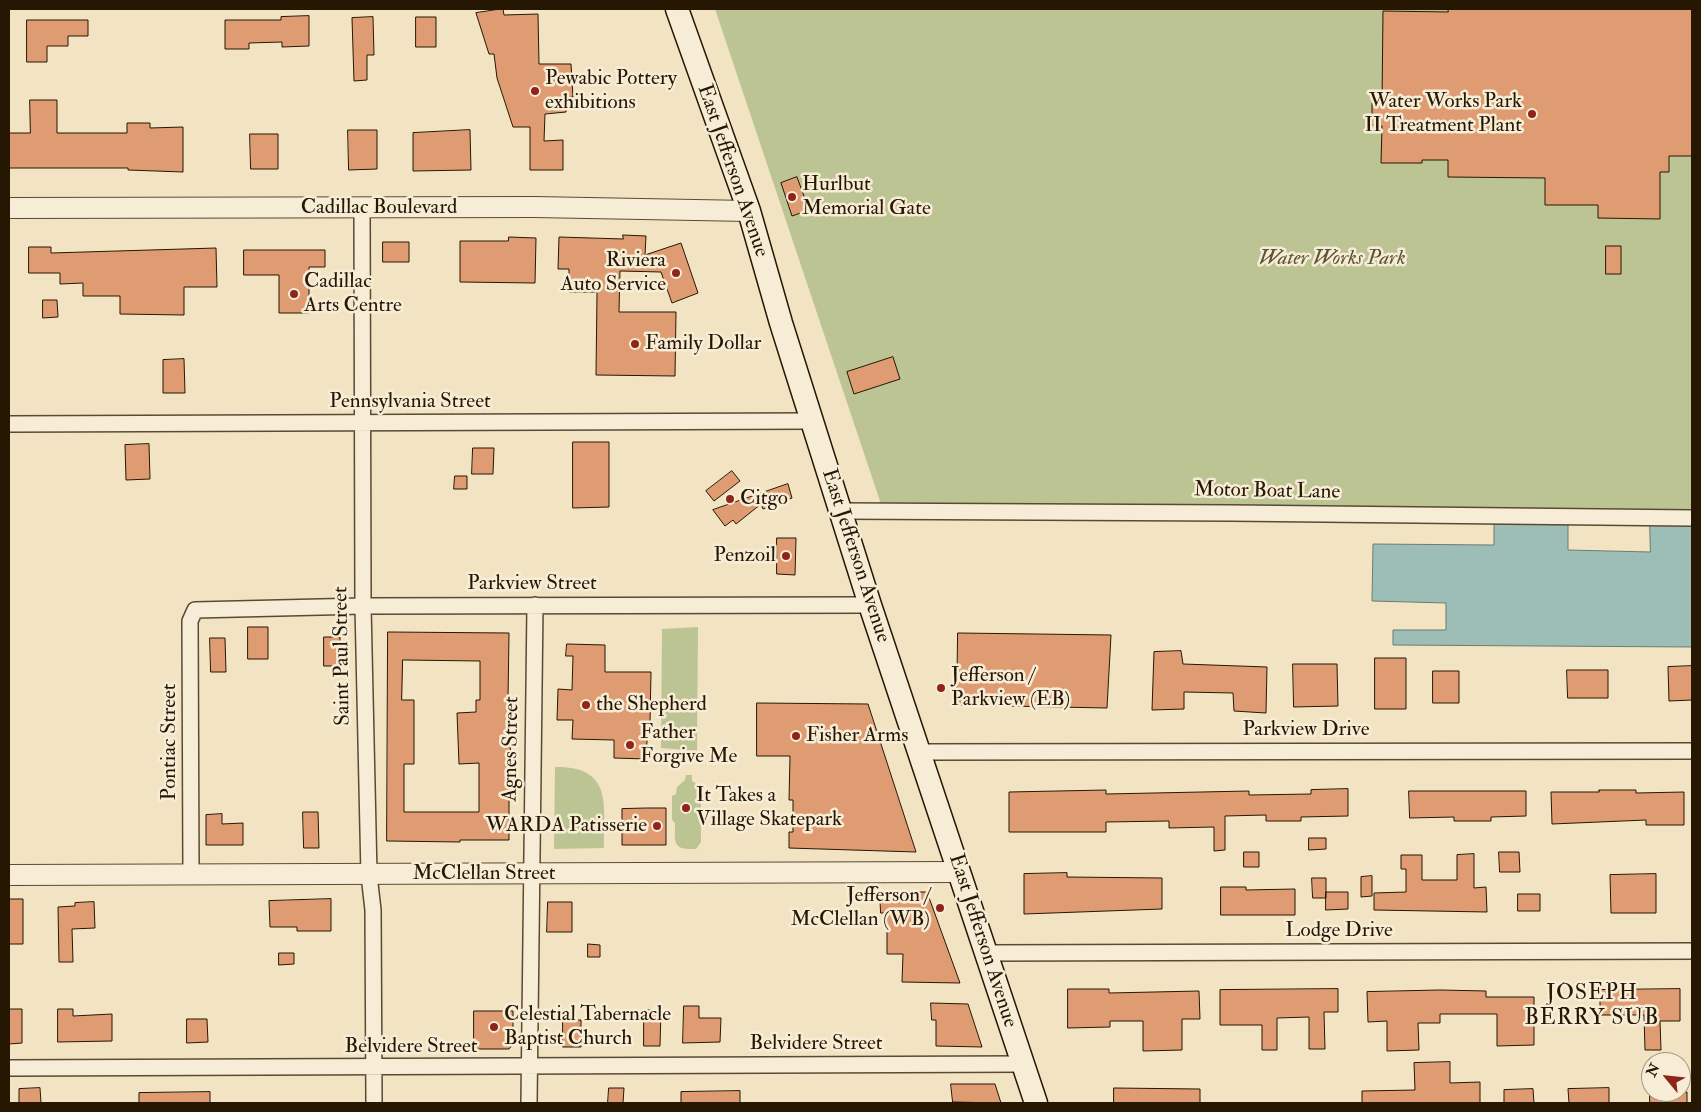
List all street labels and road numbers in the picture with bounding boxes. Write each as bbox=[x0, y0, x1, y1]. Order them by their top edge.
street label: East Jefferson Avenue bbox=[691, 81, 773, 261]
street label: Cadillac Boulevard bbox=[301, 195, 457, 221]
street label: Pennsylvania Street bbox=[329, 389, 491, 415]
street label: East Jefferson Avenue bbox=[815, 466, 895, 646]
street label: Motor Boat Lane bbox=[1194, 478, 1340, 506]
street label: Parkview Street bbox=[467, 571, 597, 597]
street label: Saint Paul Street bbox=[329, 586, 357, 726]
street label: Pontiac Street bbox=[157, 683, 183, 801]
street label: Agnes Street bbox=[498, 696, 526, 802]
street label: Parkview Drive bbox=[1243, 717, 1369, 743]
street label: East Jefferson Avenue bbox=[942, 851, 1022, 1031]
street label: McClellan Street bbox=[412, 861, 556, 887]
street label: Lodge Drive bbox=[1285, 918, 1393, 944]
street label: Belvidere Street bbox=[749, 1031, 883, 1057]
street label: Belvidere Street bbox=[344, 1034, 478, 1060]

